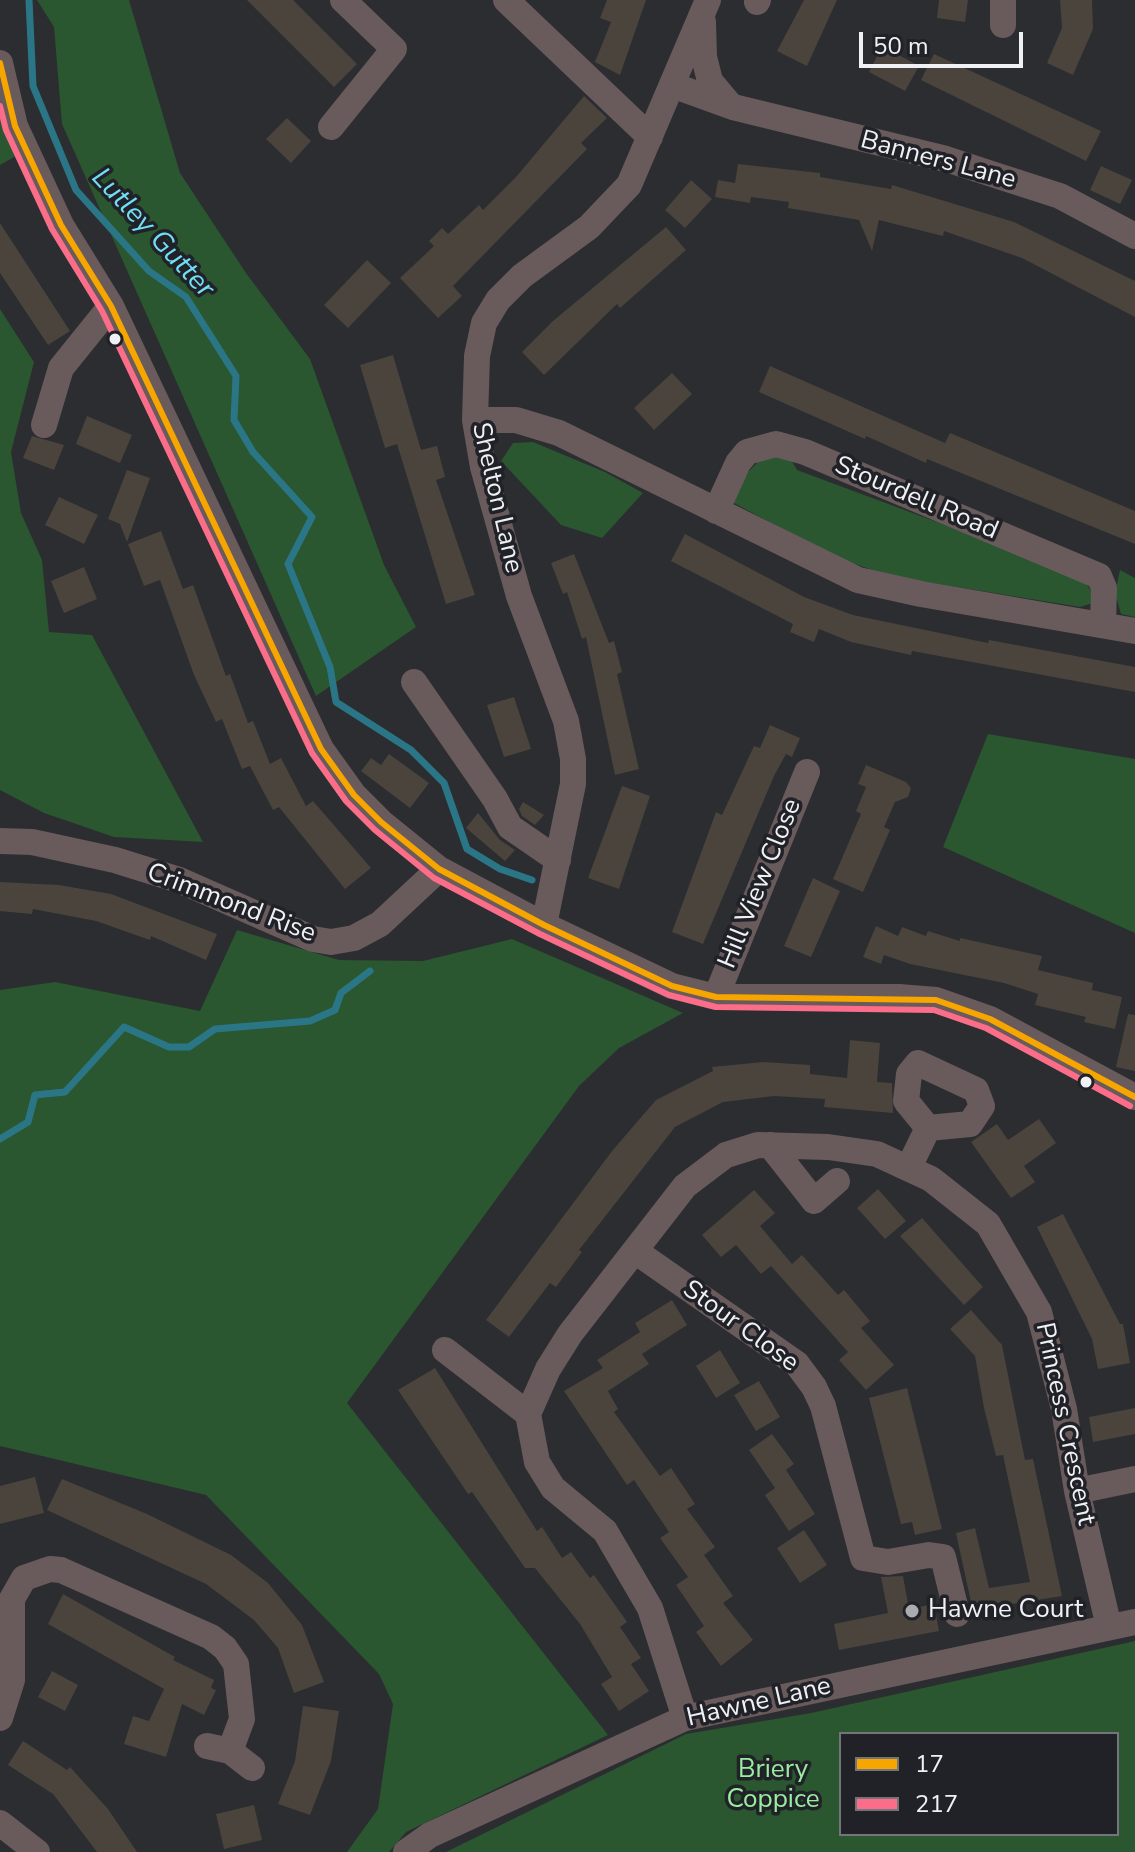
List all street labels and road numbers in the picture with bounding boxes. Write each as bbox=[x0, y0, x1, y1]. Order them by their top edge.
street label: Banners Lane bbox=[857, 125, 1019, 197]
street label: Shelton Lane bbox=[464, 420, 528, 576]
street label: Stourdell Road bbox=[830, 451, 1002, 547]
street label: Hill View Close bbox=[713, 795, 809, 973]
street label: Crimmond Rise bbox=[142, 858, 320, 950]
street label: Stour Close bbox=[676, 1274, 804, 1380]
street label: Princess Crescent bbox=[1027, 1320, 1101, 1528]
street label: Hawne Lane bbox=[684, 1671, 834, 1735]

